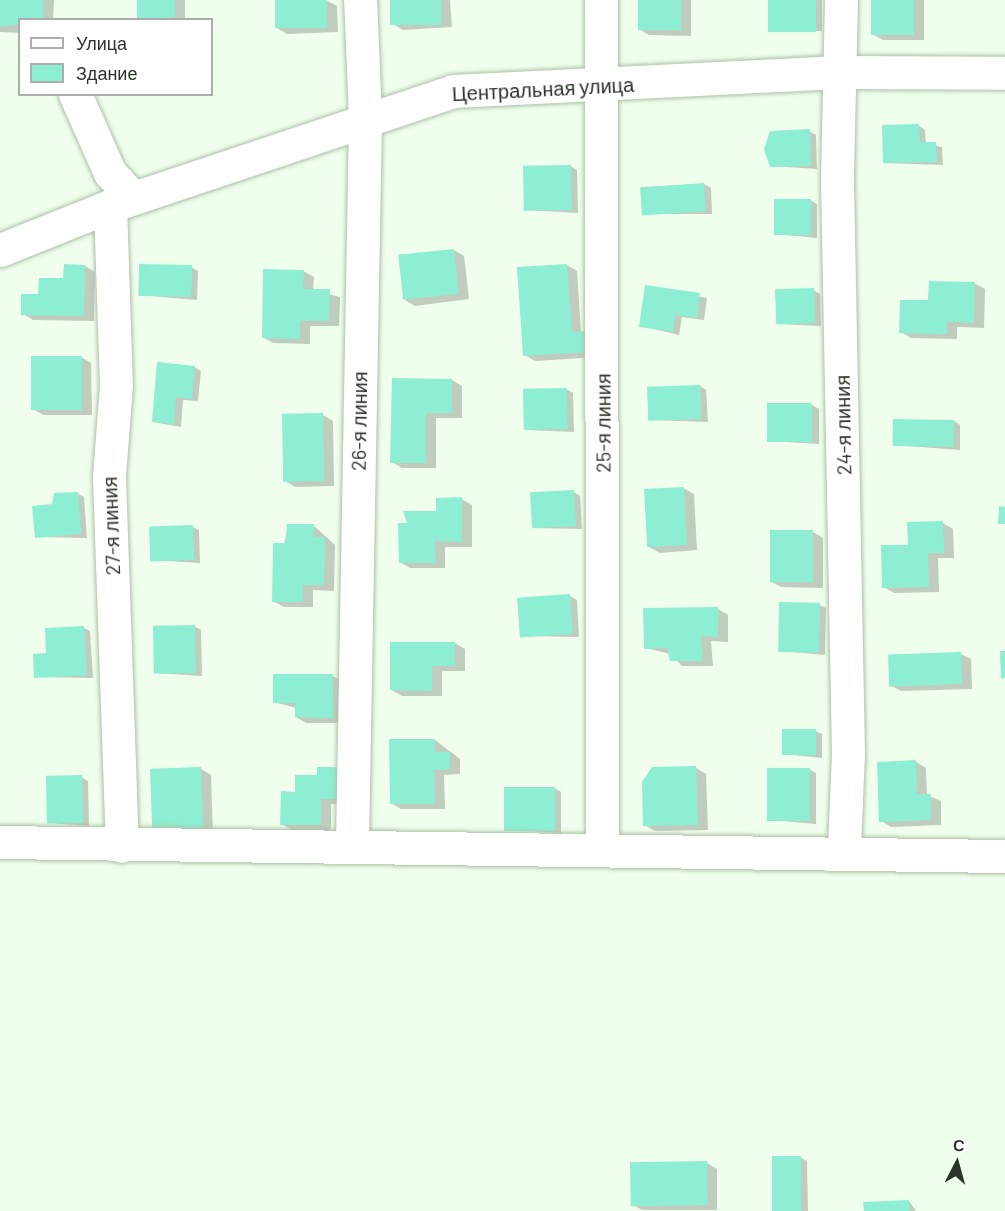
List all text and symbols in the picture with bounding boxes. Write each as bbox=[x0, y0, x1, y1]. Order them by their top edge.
legend bbox=[18, 18, 213, 96]
text: Улица bbox=[76, 32, 127, 54]
text: Здание bbox=[76, 62, 137, 84]
street label: Центральная улица bbox=[451, 72, 635, 106]
street label: 26-я линия bbox=[346, 371, 372, 471]
street label: 25-я линия bbox=[591, 373, 615, 473]
street label: 24-я линия bbox=[830, 375, 856, 475]
street label: 27-я линия bbox=[97, 476, 125, 576]
north arrow bbox=[927, 1133, 987, 1193]
text: С bbox=[952, 1135, 966, 1155]

